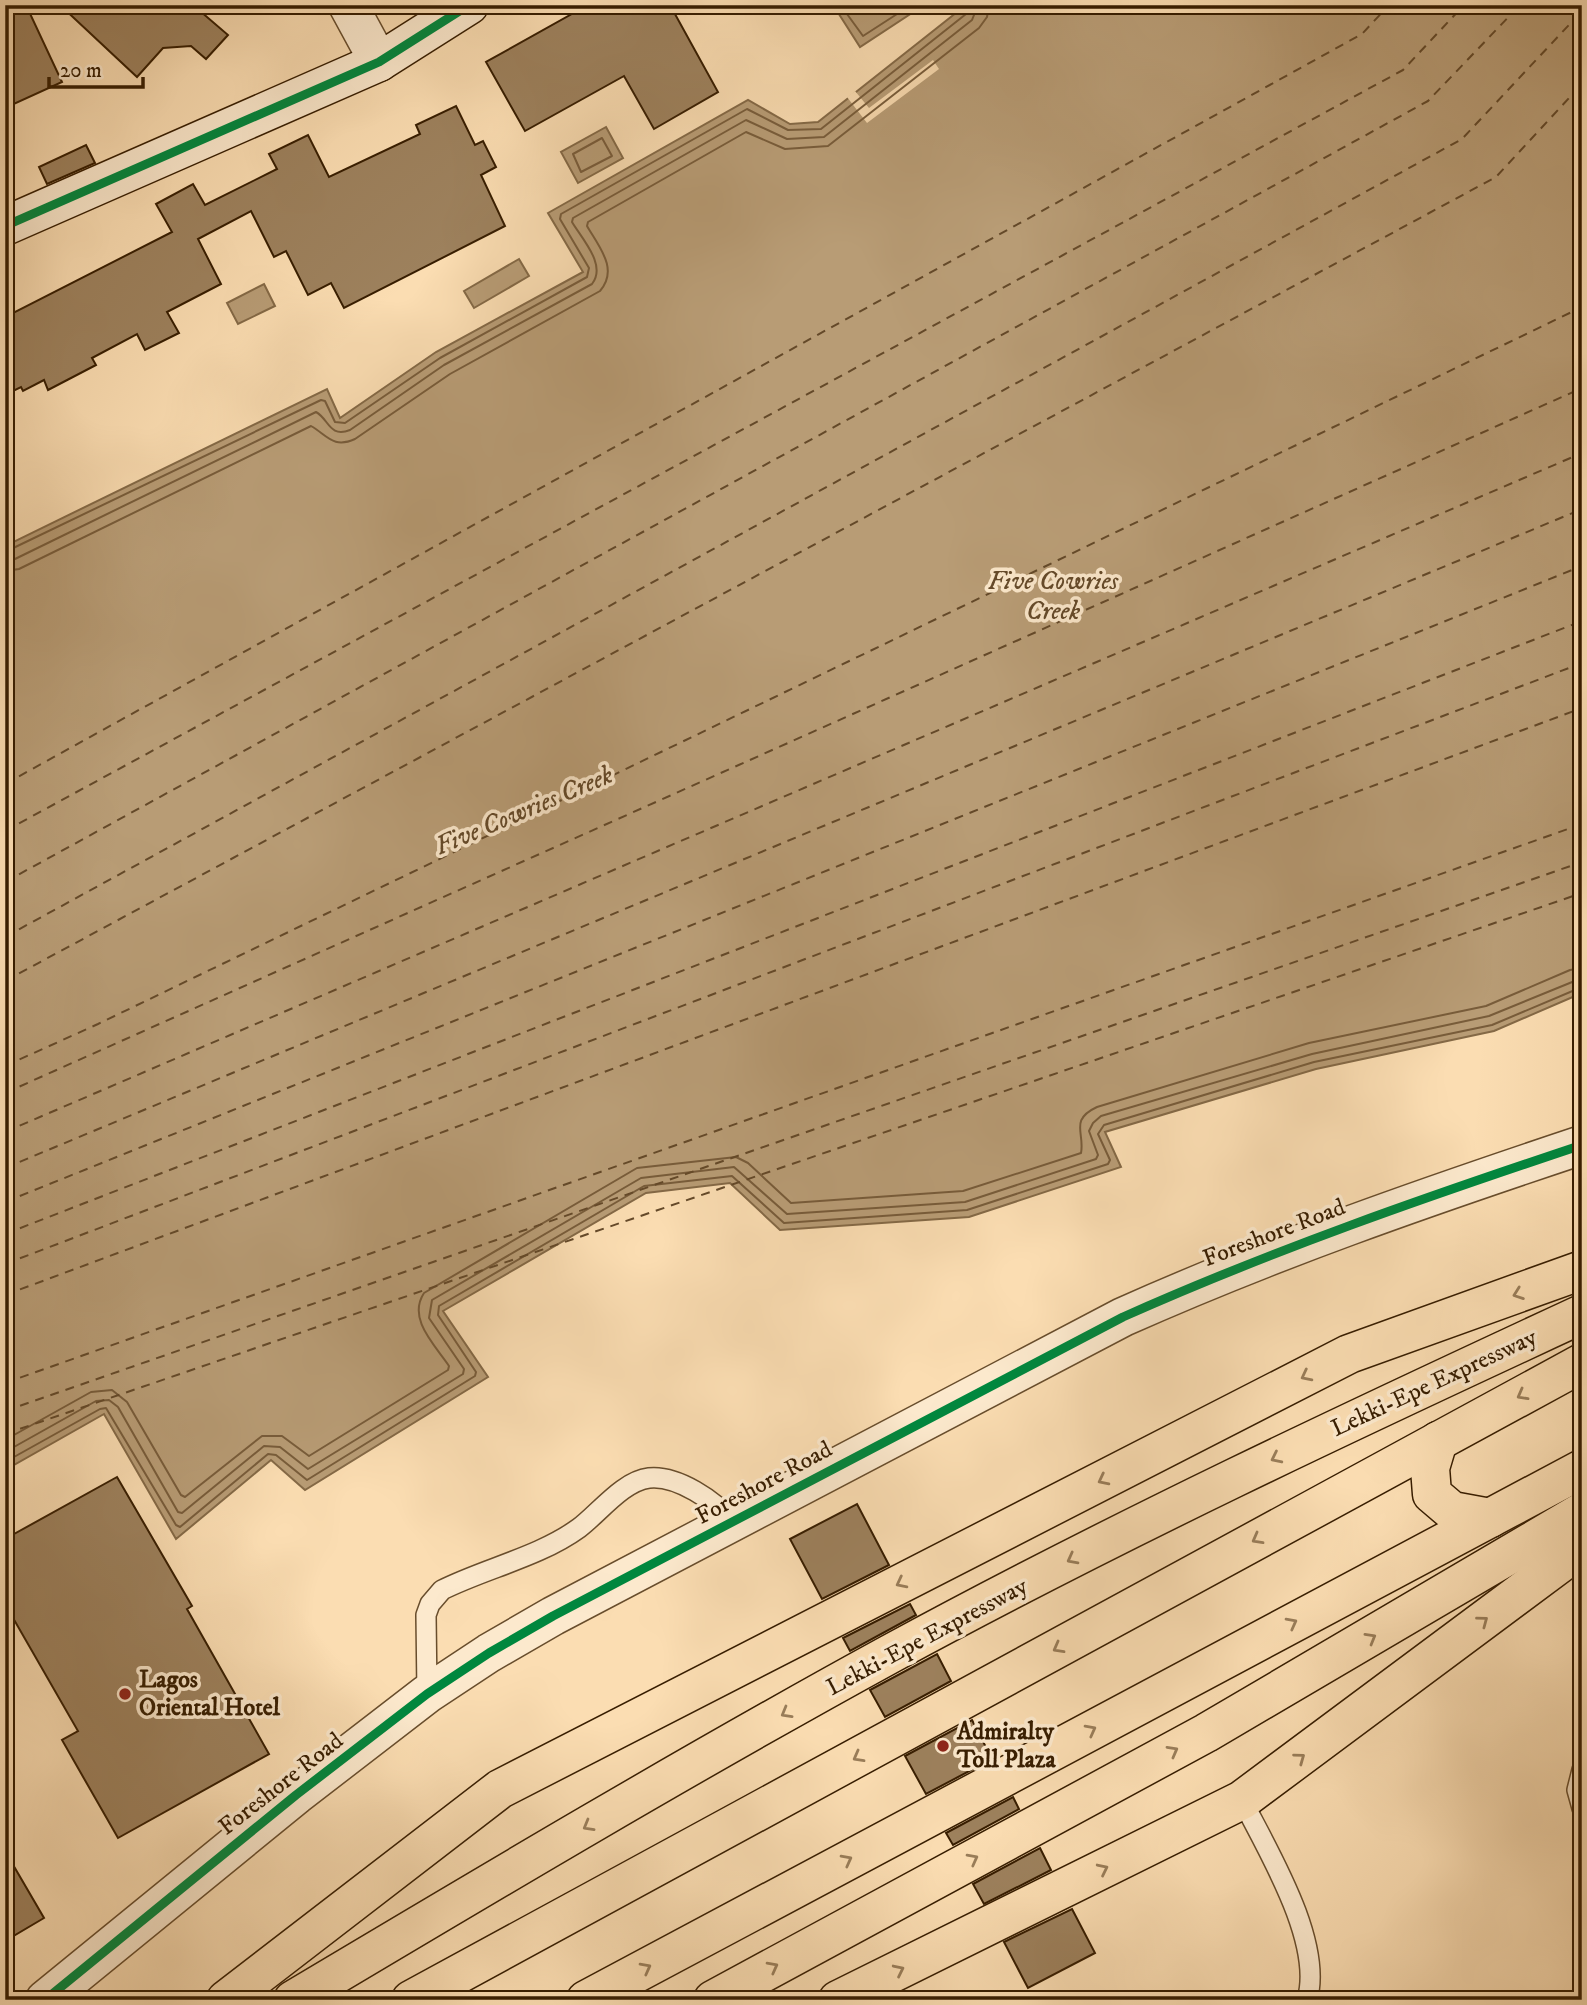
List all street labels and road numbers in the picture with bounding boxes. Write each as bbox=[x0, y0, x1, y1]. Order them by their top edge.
street label: Foreshore Road bbox=[1199, 1192, 1350, 1274]
street label: Lekki-Epe Expressway bbox=[1326, 1322, 1542, 1444]
street label: Foreshore Road bbox=[691, 1434, 837, 1531]
street label: Lekki-Epe Expressway bbox=[821, 1571, 1033, 1703]
street label: Foreshore Road bbox=[213, 1726, 349, 1842]

